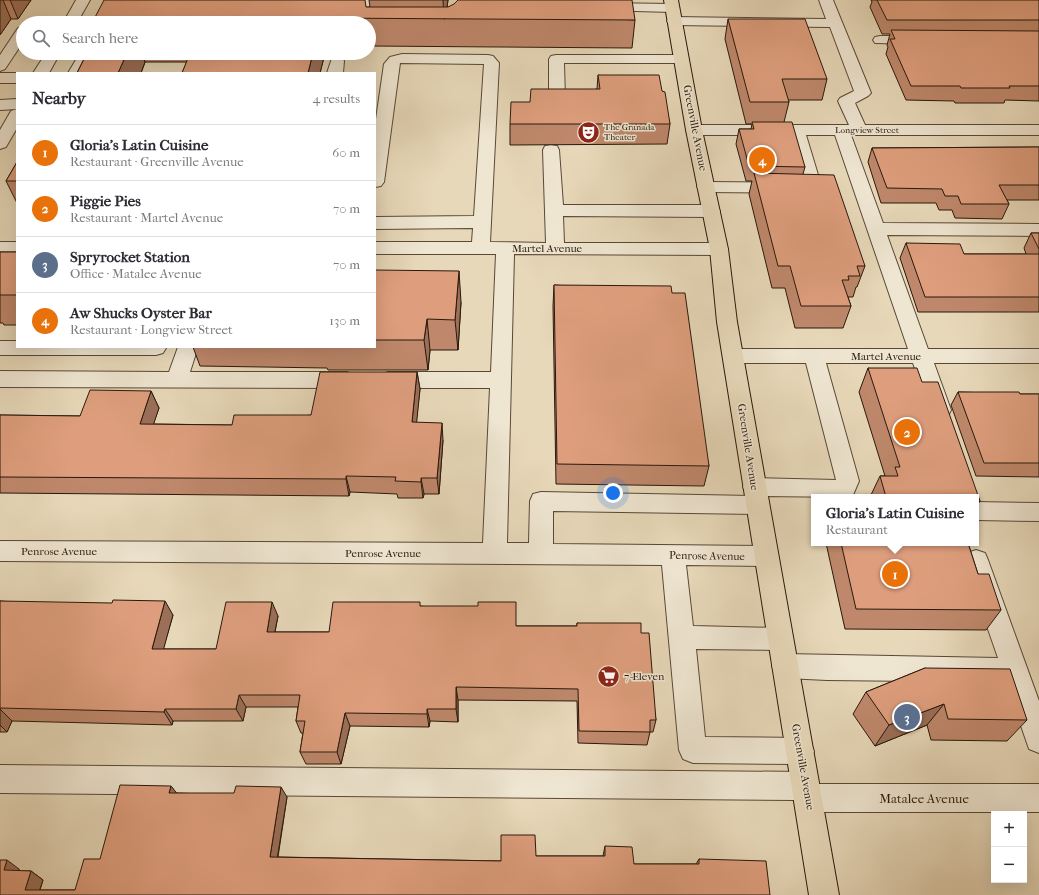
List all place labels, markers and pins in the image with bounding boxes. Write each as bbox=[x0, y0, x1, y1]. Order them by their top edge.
theatre icon: The Granada Theater bbox=[575, 119, 601, 145]
place label: The Granada Theater bbox=[604, 122, 655, 142]
pin: 4 bbox=[749, 145, 775, 175]
pin: 2 bbox=[894, 417, 920, 447]
pin: 1 bbox=[882, 559, 908, 589]
supermarket icon: 7-Eleven bbox=[595, 663, 621, 689]
place label: 7-Eleven bbox=[624, 670, 665, 683]
pin: 3 bbox=[894, 702, 920, 732]

